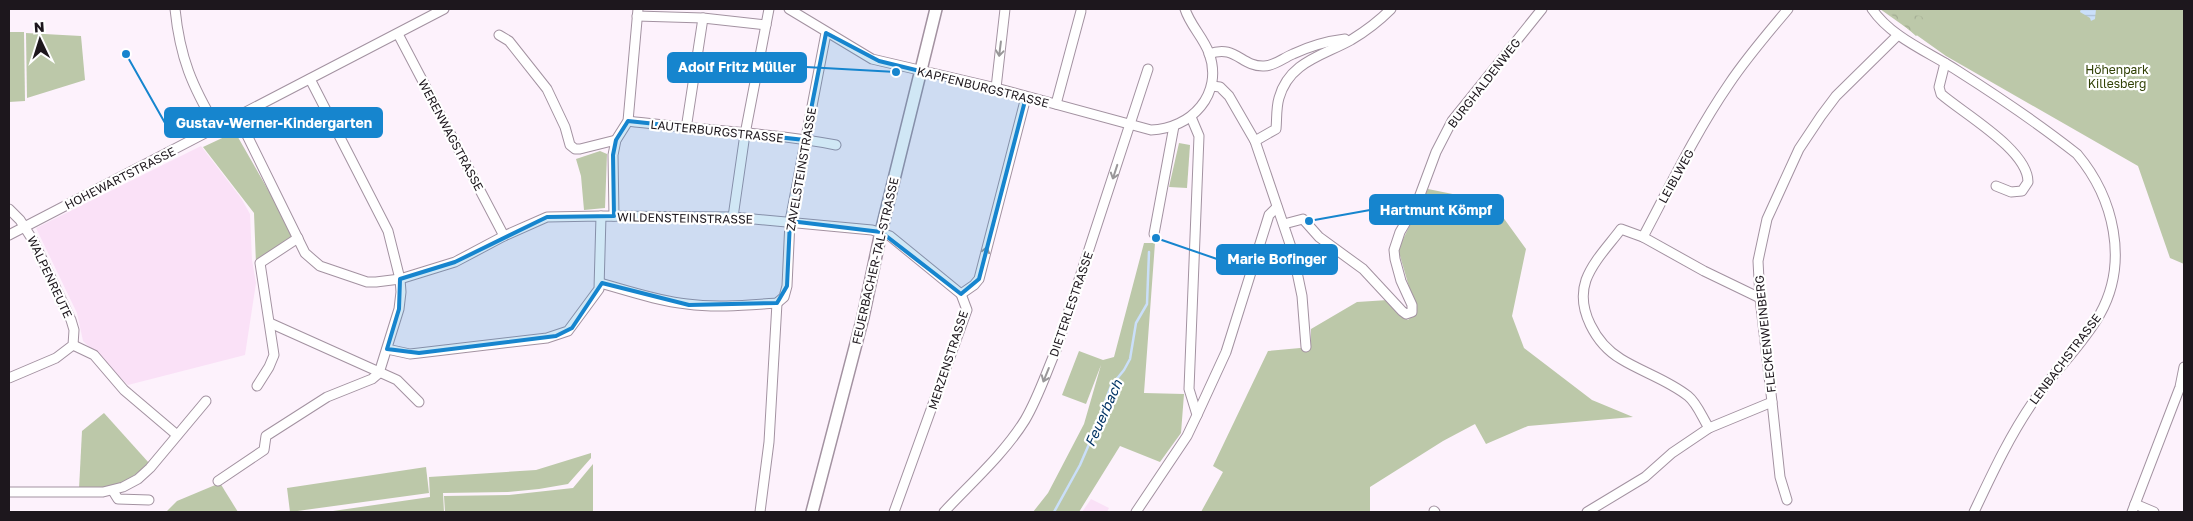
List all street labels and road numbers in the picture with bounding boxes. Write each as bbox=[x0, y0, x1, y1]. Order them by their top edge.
street label: BURGHALDENWEG bbox=[1444, 35, 1524, 131]
street label: KAPFENBURGSTRASSE bbox=[916, 63, 1050, 111]
street label: WERENWAGSTRASSE bbox=[415, 77, 487, 193]
street label: ZAVELSTEINSTRASSE bbox=[783, 106, 819, 232]
street label: LAUTERBURGSTRASSE bbox=[650, 117, 784, 145]
street label: HOHEWARTSTRASSE bbox=[62, 144, 178, 212]
street label: LEIBLWEG bbox=[1655, 146, 1697, 206]
street label: FEUERBACHER-TAL-STRASSE bbox=[848, 176, 902, 346]
street label: WILDENSTEINSTRASSE bbox=[617, 209, 753, 227]
street label: WALPENREUTE bbox=[24, 234, 76, 320]
street label: DIETERLESTRASSE bbox=[1046, 249, 1096, 359]
street label: FLECKENWEINBERG bbox=[1751, 275, 1779, 393]
street label: MERZENSTRASSE bbox=[925, 309, 971, 411]
street label: LENBACHSTRASSE bbox=[2026, 311, 2104, 407]

